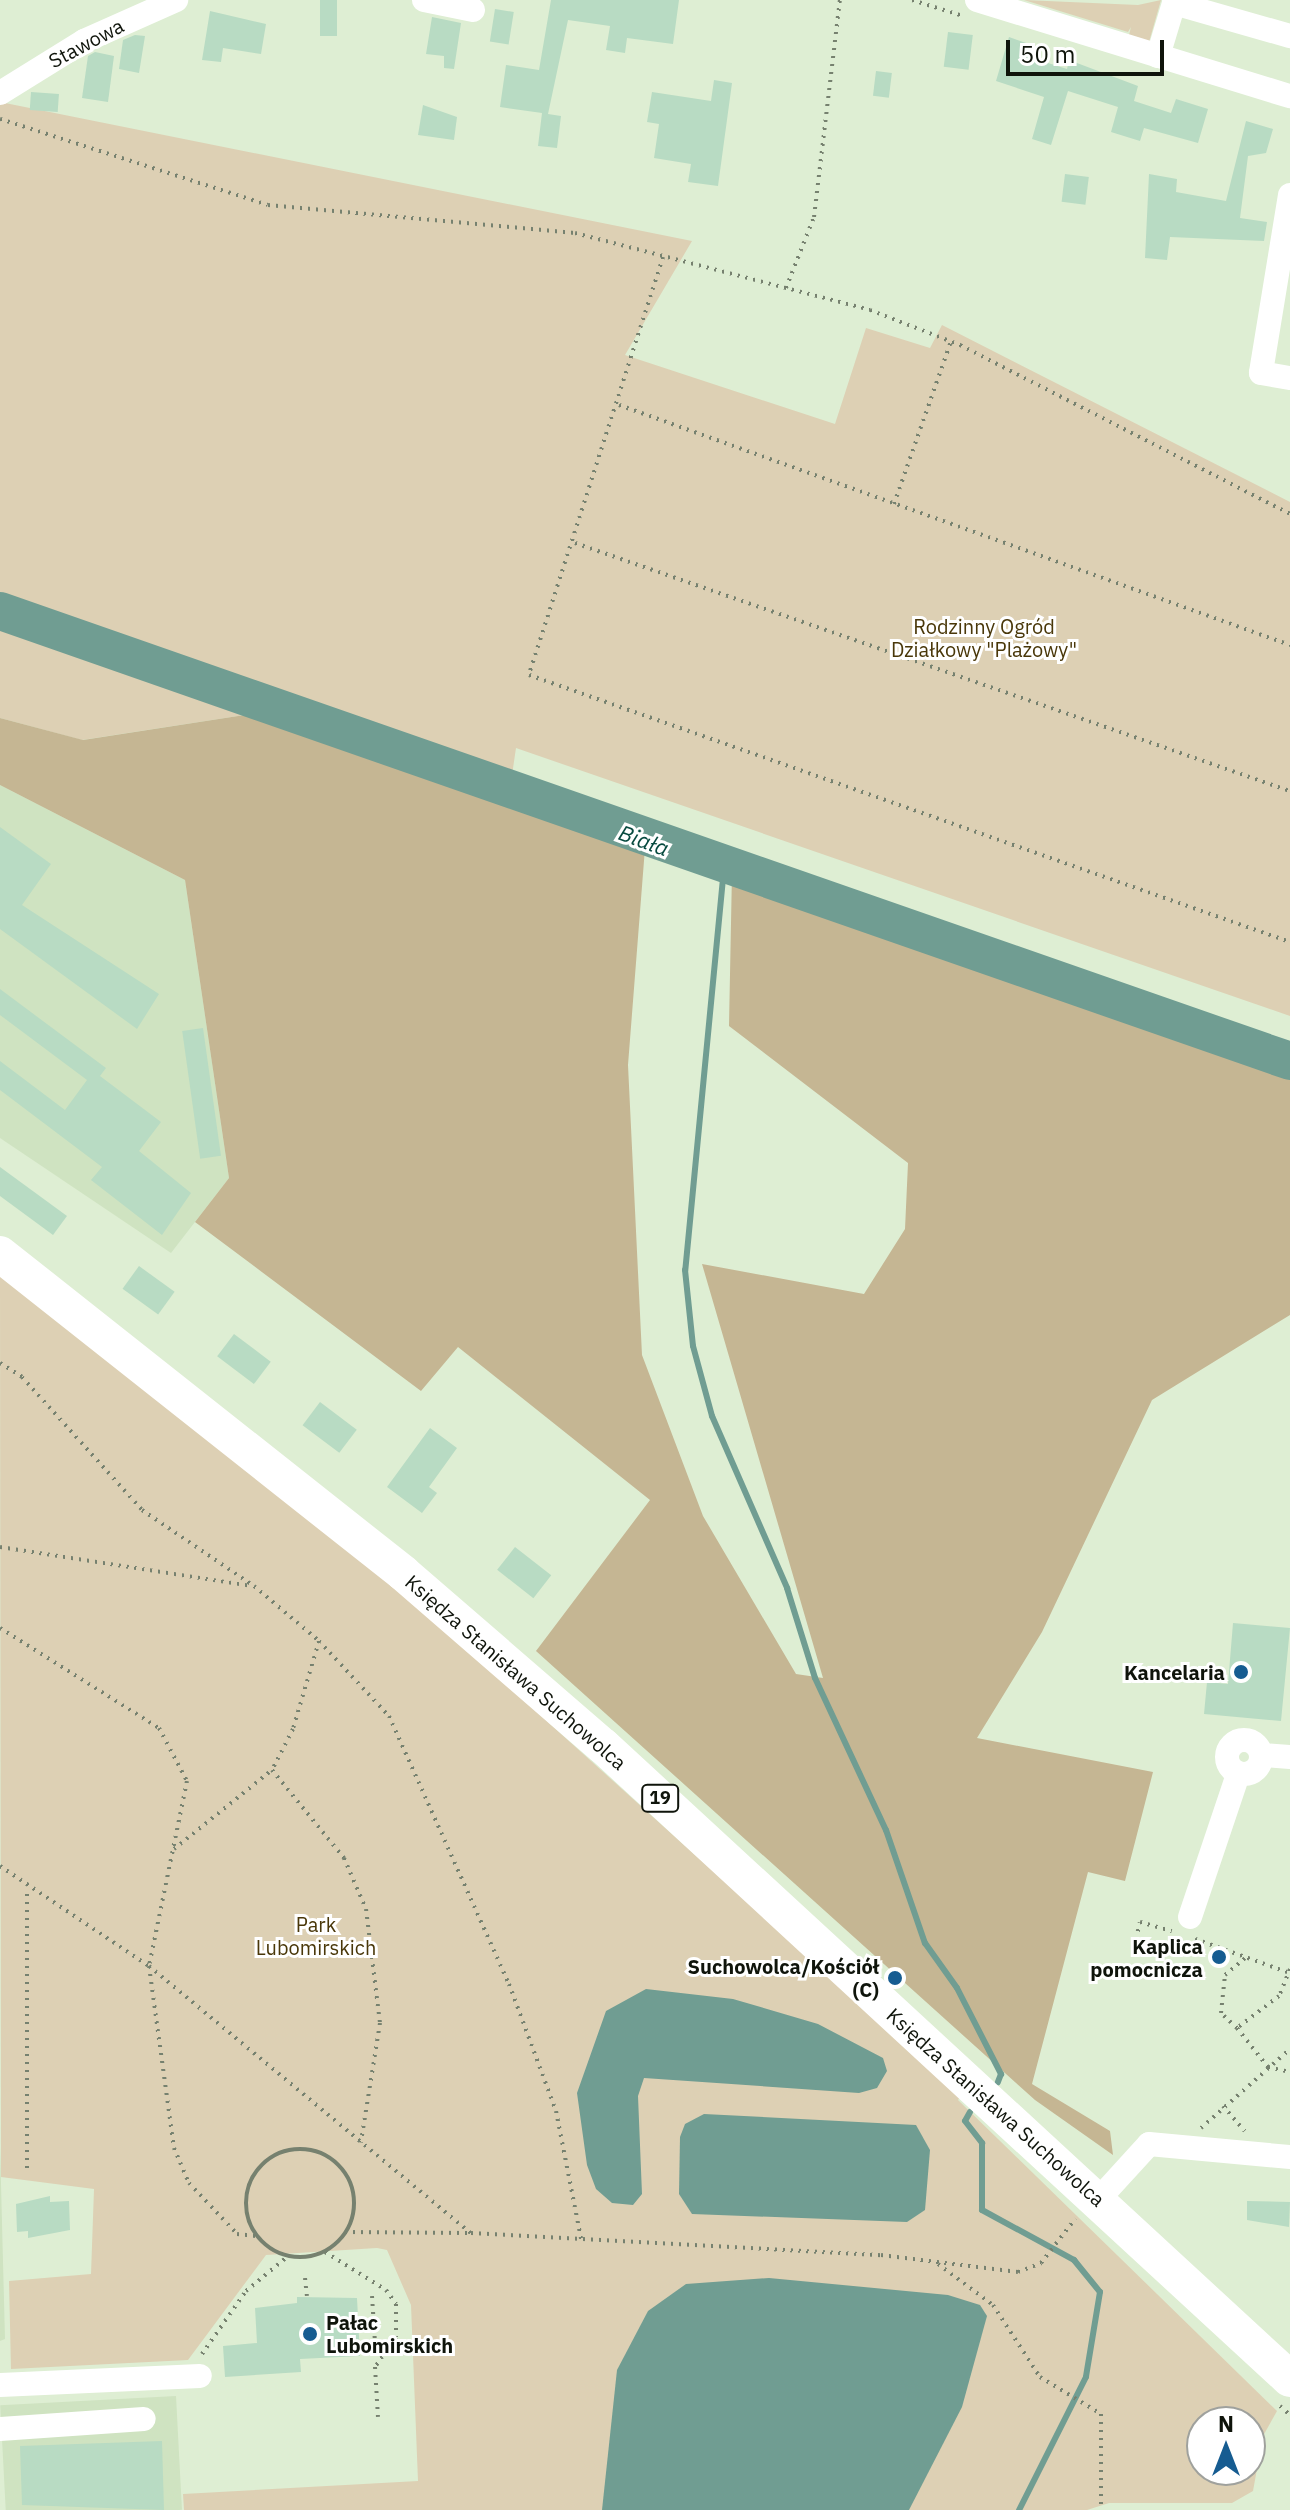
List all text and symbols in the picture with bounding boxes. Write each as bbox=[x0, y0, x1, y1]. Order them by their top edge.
street label: Stawowa bbox=[44, 13, 128, 73]
scale bar bbox=[1010, 24, 1168, 74]
text: 50 m bbox=[1020, 38, 1075, 70]
park label: Rodzinny Ogród Działkowy "Plażowy" bbox=[891, 614, 1077, 661]
water label: Biała bbox=[615, 819, 673, 861]
street label: Księdza Stanisława Suchowolca bbox=[401, 1569, 631, 1775]
place label: Kancelaria bbox=[1124, 1660, 1225, 1684]
marker: Kancelaria bbox=[1232, 1663, 1250, 1681]
road number: 19 bbox=[640, 1784, 680, 1812]
park label: Park Lubomirskich bbox=[256, 1913, 376, 1960]
place label: Kaplica pomocnicza bbox=[1090, 1934, 1203, 1981]
marker: Kaplica pomocnicza bbox=[1210, 1948, 1228, 1966]
place label: Suchowolca/Kościół (C) bbox=[688, 1954, 879, 2001]
marker: Suchowolca/Kościół (C) bbox=[886, 1969, 904, 1987]
street label: Księdza Stanisława Suchowolca bbox=[882, 2003, 1110, 2211]
place label: Pałac Lubomirskich bbox=[326, 2310, 453, 2357]
marker: Pałac Lubomirskich bbox=[301, 2325, 319, 2343]
north arrow bbox=[1186, 2406, 1266, 2486]
text: N bbox=[1218, 2409, 1234, 2438]

